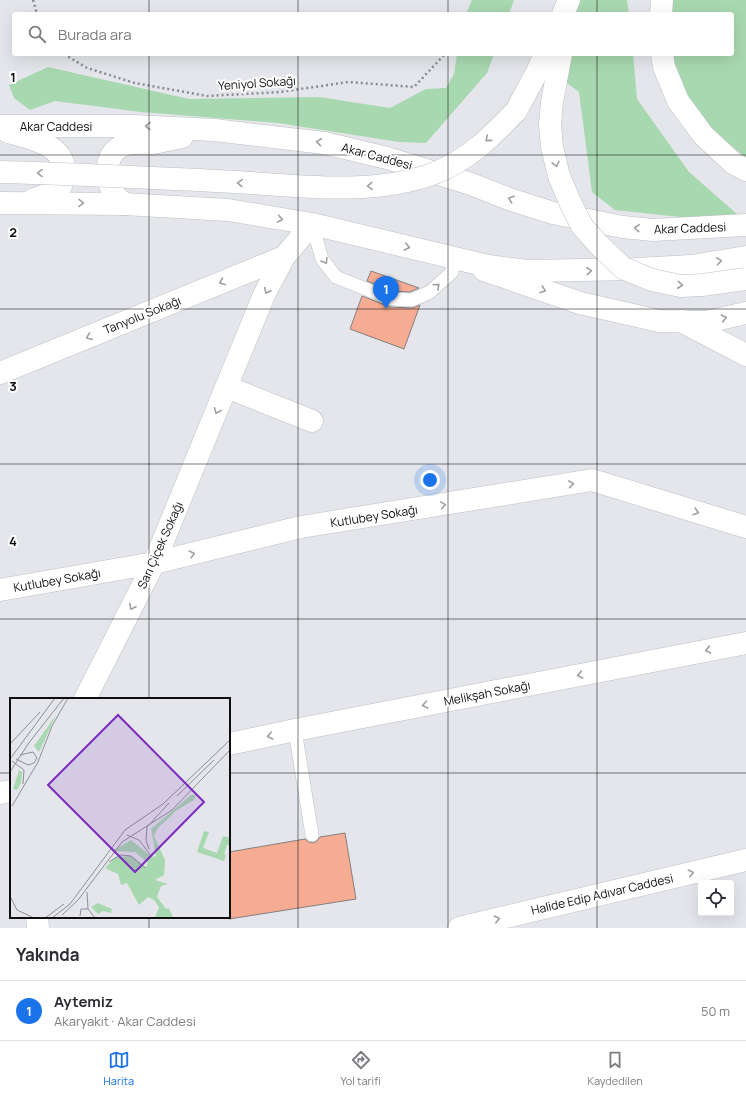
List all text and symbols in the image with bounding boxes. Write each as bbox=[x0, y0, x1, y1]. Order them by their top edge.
search box bbox=[12, 12, 734, 56]
icon: search bbox=[26, 23, 48, 45]
text: Burada ara bbox=[58, 24, 132, 45]
text: 1 bbox=[10, 68, 16, 86]
street label: Yeniyol Sokağı bbox=[218, 72, 296, 94]
street label: Akar Caddesi bbox=[20, 118, 92, 135]
one-way arrow bbox=[145, 122, 151, 131]
one-way arrow bbox=[486, 134, 493, 141]
one-way arrow bbox=[316, 138, 323, 147]
street label: Akar Caddesi bbox=[340, 138, 414, 174]
one-way arrow bbox=[551, 160, 560, 167]
one-way arrow bbox=[37, 169, 43, 177]
one-way arrow bbox=[237, 178, 243, 187]
one-way arrow bbox=[367, 181, 373, 190]
one-way arrow bbox=[507, 196, 514, 204]
one-way arrow bbox=[78, 199, 84, 207]
one-way arrow bbox=[277, 214, 283, 223]
street label: Akar Caddesi bbox=[653, 218, 727, 238]
text: 2 bbox=[9, 223, 17, 241]
one-way arrow bbox=[634, 224, 640, 233]
one-way arrow bbox=[404, 242, 410, 250]
one-way arrow bbox=[320, 257, 327, 264]
one-way arrow bbox=[715, 257, 722, 266]
one-way arrow bbox=[586, 266, 592, 275]
pin: 1 bbox=[373, 276, 399, 309]
one-way arrow bbox=[219, 277, 226, 285]
one-way arrow bbox=[676, 280, 683, 289]
one-way arrow bbox=[432, 283, 440, 290]
one-way arrow bbox=[539, 286, 546, 294]
one-way arrow bbox=[264, 287, 271, 294]
street label: Tanyolu Sokağı bbox=[101, 292, 183, 338]
one-way arrow bbox=[721, 314, 727, 323]
one-way arrow bbox=[86, 332, 93, 340]
text: 3 bbox=[9, 377, 17, 395]
one-way arrow bbox=[213, 408, 221, 415]
your location bbox=[420, 470, 440, 490]
one-way arrow bbox=[568, 480, 574, 489]
street label: Sarı Çiçek Sokağı bbox=[133, 499, 187, 591]
street label: Kutlubey Sokağı bbox=[329, 501, 419, 531]
one-way arrow bbox=[440, 501, 446, 509]
one-way arrow bbox=[693, 507, 700, 516]
text: 4 bbox=[9, 532, 17, 550]
one-way arrow bbox=[188, 550, 195, 559]
street label: Kutlubey Sokağı bbox=[12, 564, 102, 596]
one-way arrow bbox=[129, 603, 136, 610]
one-way arrow bbox=[705, 646, 711, 654]
one-way arrow bbox=[577, 670, 583, 679]
street label: Melikşah Sokağı bbox=[442, 676, 532, 710]
inset map bbox=[10, 698, 230, 918]
one-way arrow bbox=[422, 700, 428, 709]
one-way arrow bbox=[267, 731, 273, 739]
street label: Halide Edip Adıvar Caddesi bbox=[529, 869, 675, 919]
one-way arrow bbox=[688, 869, 694, 877]
map controls bbox=[698, 880, 734, 916]
button: locate bbox=[698, 880, 734, 916]
one-way arrow bbox=[493, 915, 500, 924]
text: Yakında bbox=[16, 943, 80, 966]
text: Aytemiz bbox=[54, 991, 113, 1012]
text: 1 bbox=[26, 1002, 32, 1020]
text: 50 m bbox=[701, 1002, 730, 1020]
text: Akaryakıt · Akar Caddesi bbox=[54, 1012, 196, 1030]
tab: Harita bbox=[103, 1049, 134, 1088]
tab: Yol tarifi bbox=[341, 1049, 381, 1088]
tab: Kaydedilen bbox=[587, 1049, 643, 1088]

